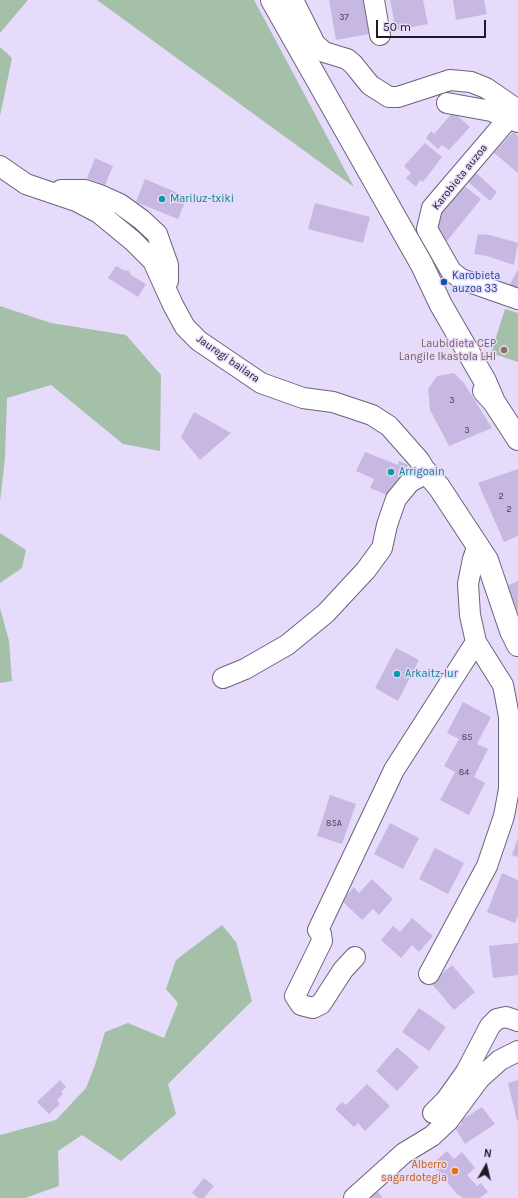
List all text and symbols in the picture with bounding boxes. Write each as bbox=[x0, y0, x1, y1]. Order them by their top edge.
house number: 37 bbox=[339, 12, 349, 22]
scale bar bbox=[378, 12, 488, 38]
text: 50 m bbox=[383, 20, 411, 34]
street label: Karobieta auzoa bbox=[429, 141, 491, 213]
place label: Mariluz-txiki bbox=[170, 192, 234, 206]
marker: Mariluz-txiki bbox=[157, 194, 167, 204]
place label: Karobieta auzoa 33 bbox=[452, 269, 500, 295]
marker: Karobieta auzoa 33 bbox=[439, 277, 449, 287]
street label: Jauregi bailara bbox=[194, 332, 262, 386]
place label: Laubidieta CEP Langile Ikastola LHI bbox=[399, 337, 496, 363]
marker: Laubidieta CEP Langile Ikastola LHI bbox=[499, 345, 509, 355]
house number: 3 bbox=[449, 395, 455, 405]
house number: 3 bbox=[464, 425, 470, 435]
place label: Arrigoain bbox=[399, 465, 445, 479]
marker: Arrigoain bbox=[386, 467, 396, 477]
house number: 2 bbox=[498, 491, 504, 501]
house number: 2 bbox=[506, 504, 512, 514]
place label: Arkaitz-lur bbox=[405, 667, 458, 681]
marker: Arkaitz-lur bbox=[392, 669, 402, 679]
house number: 85 bbox=[462, 732, 472, 742]
house number: 84 bbox=[459, 767, 469, 777]
house number: 85A bbox=[326, 818, 342, 828]
north arrow bbox=[466, 1146, 506, 1186]
text: N bbox=[483, 1147, 493, 1161]
place label: Alberro sagardotegia bbox=[381, 1158, 447, 1184]
marker: Alberro sagardotegia bbox=[450, 1166, 460, 1176]

